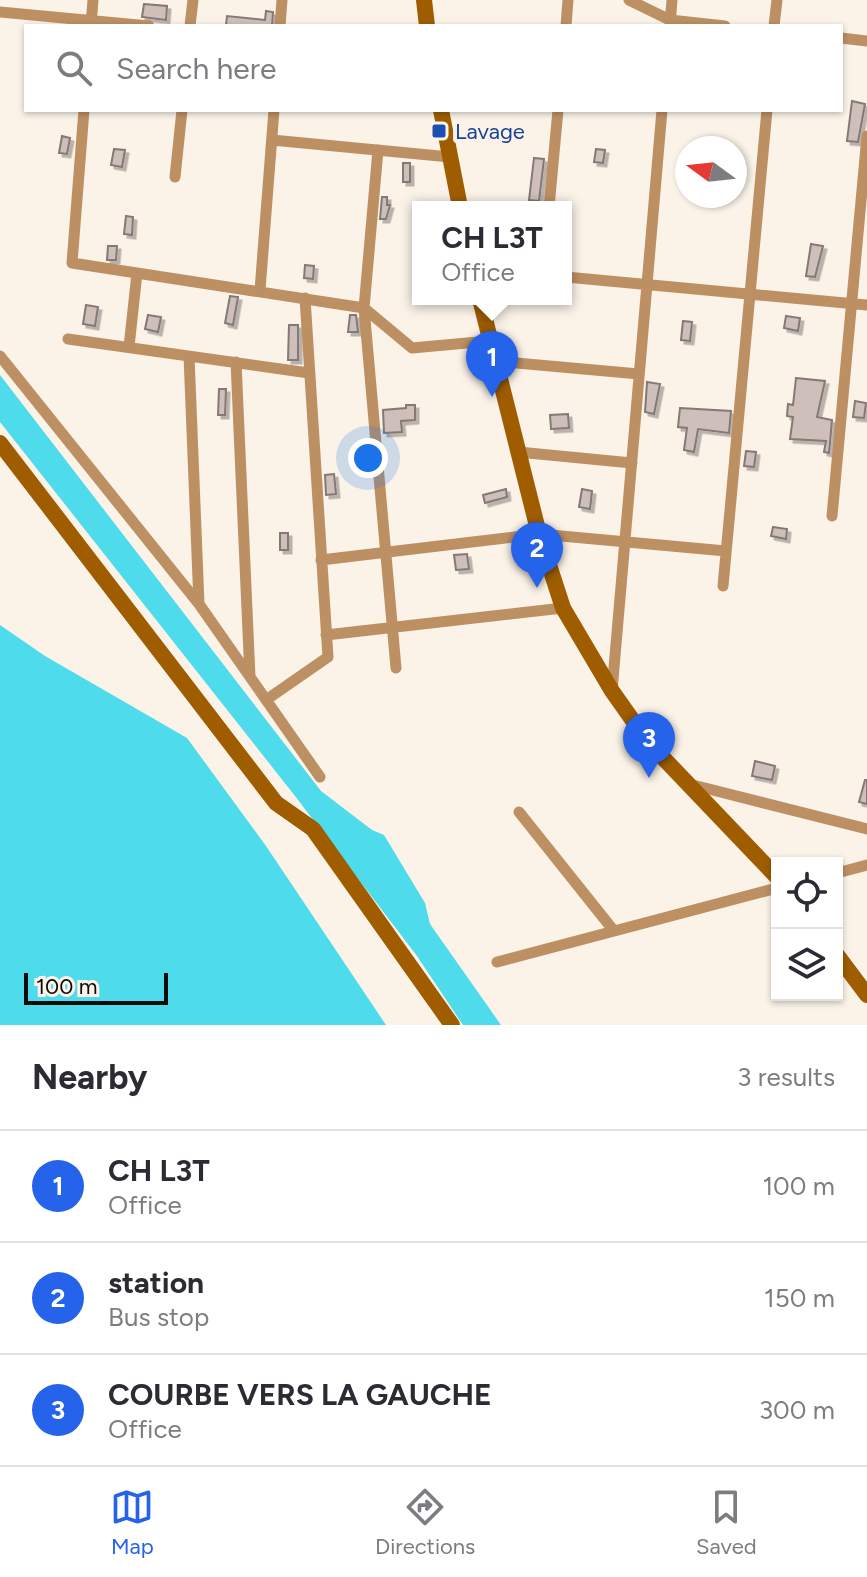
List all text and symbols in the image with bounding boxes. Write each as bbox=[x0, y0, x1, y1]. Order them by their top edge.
search box bbox=[24, 24, 843, 112]
icon: search bbox=[52, 46, 96, 90]
text: Search here bbox=[116, 50, 276, 87]
place label: Lavage bbox=[455, 118, 525, 145]
marker: Lavage bbox=[430, 122, 448, 140]
north arrow bbox=[675, 136, 747, 208]
popup bbox=[412, 201, 572, 305]
text: CH L3T bbox=[441, 219, 543, 256]
text: Office bbox=[441, 256, 515, 288]
pin: 1 bbox=[466, 331, 518, 397]
your location bbox=[348, 438, 388, 478]
pin: 2 bbox=[511, 522, 563, 588]
pin: 3 bbox=[623, 712, 675, 778]
map controls bbox=[771, 857, 843, 1001]
button: locate bbox=[771, 857, 843, 929]
button: layers bbox=[771, 929, 843, 1001]
scale bar bbox=[24, 969, 168, 1005]
text: 100 m bbox=[36, 973, 97, 1000]
text: Nearby bbox=[32, 1057, 147, 1098]
text: 3 results bbox=[737, 1061, 835, 1093]
text: CH L3T bbox=[108, 1152, 210, 1189]
text: 1 bbox=[53, 1170, 63, 1202]
text: 100 m bbox=[762, 1170, 835, 1202]
text: Office bbox=[108, 1189, 182, 1221]
text: station bbox=[108, 1264, 204, 1301]
text: 2 bbox=[50, 1282, 66, 1314]
text: 150 m bbox=[764, 1282, 835, 1314]
text: Bus stop bbox=[108, 1301, 209, 1333]
text: COURBE VERS LA GAUCHE bbox=[108, 1376, 492, 1413]
text: 3 bbox=[51, 1394, 65, 1426]
text: 300 m bbox=[759, 1394, 835, 1426]
text: Office bbox=[108, 1413, 182, 1445]
tab: Map bbox=[110, 1485, 154, 1560]
tab: Directions bbox=[375, 1485, 475, 1560]
tab: Saved bbox=[696, 1485, 757, 1560]

